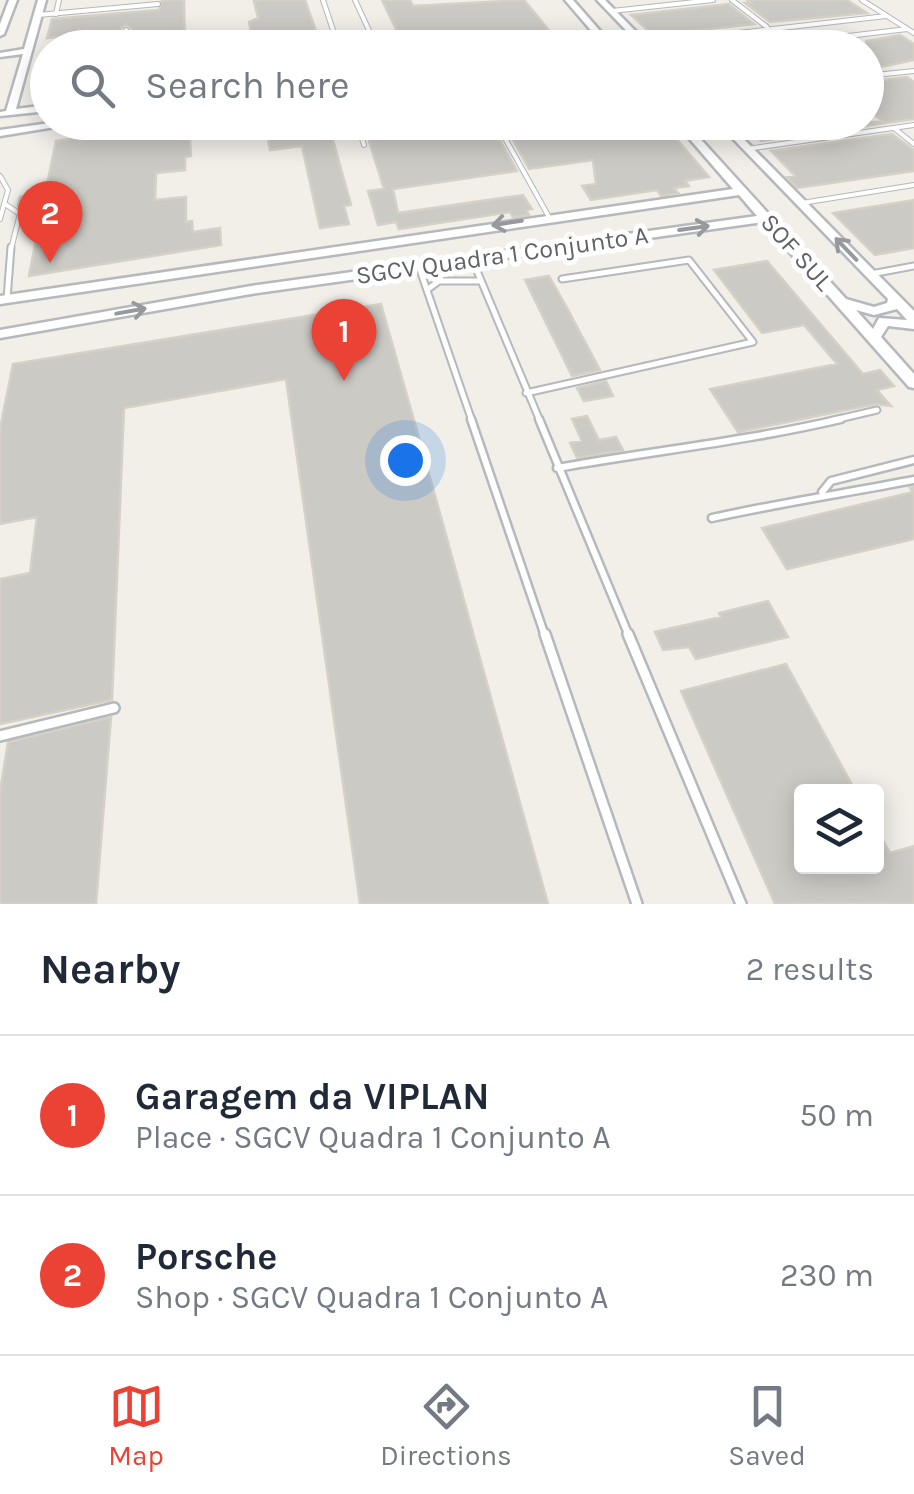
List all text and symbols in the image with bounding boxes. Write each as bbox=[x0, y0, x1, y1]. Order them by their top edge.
search box bbox=[30, 30, 884, 140]
icon: search bbox=[65, 58, 120, 113]
text: Search here bbox=[145, 63, 349, 108]
pin: 2 bbox=[18, 180, 82, 263]
street label: SOF SUL bbox=[755, 208, 839, 297]
one-way arrow bbox=[491, 214, 524, 233]
one-way arrow bbox=[678, 218, 710, 237]
street label: SGCV Quadra 1 Conjunto A bbox=[354, 220, 650, 290]
one-way arrow bbox=[834, 238, 858, 262]
pin: 1 bbox=[312, 298, 376, 381]
one-way arrow bbox=[114, 301, 146, 320]
your location bbox=[380, 435, 431, 486]
map controls bbox=[794, 784, 884, 874]
button: layers bbox=[794, 784, 884, 874]
text: Nearby bbox=[40, 944, 180, 994]
text: 2 results bbox=[746, 951, 874, 988]
text: Garagem da VIPLAN bbox=[135, 1074, 490, 1119]
text: 1 bbox=[67, 1097, 78, 1134]
text: 50 m bbox=[799, 1097, 874, 1134]
text: Place · SGCV Quadra 1 Conjunto A bbox=[135, 1119, 611, 1156]
text: Porsche bbox=[135, 1234, 277, 1279]
text: 2 bbox=[63, 1257, 82, 1294]
text: 230 m bbox=[780, 1257, 874, 1294]
text: Shop · SGCV Quadra 1 Conjunto A bbox=[135, 1279, 608, 1316]
tab: Map bbox=[108, 1379, 164, 1472]
tab: Directions bbox=[380, 1379, 512, 1472]
tab: Saved bbox=[728, 1379, 806, 1472]

